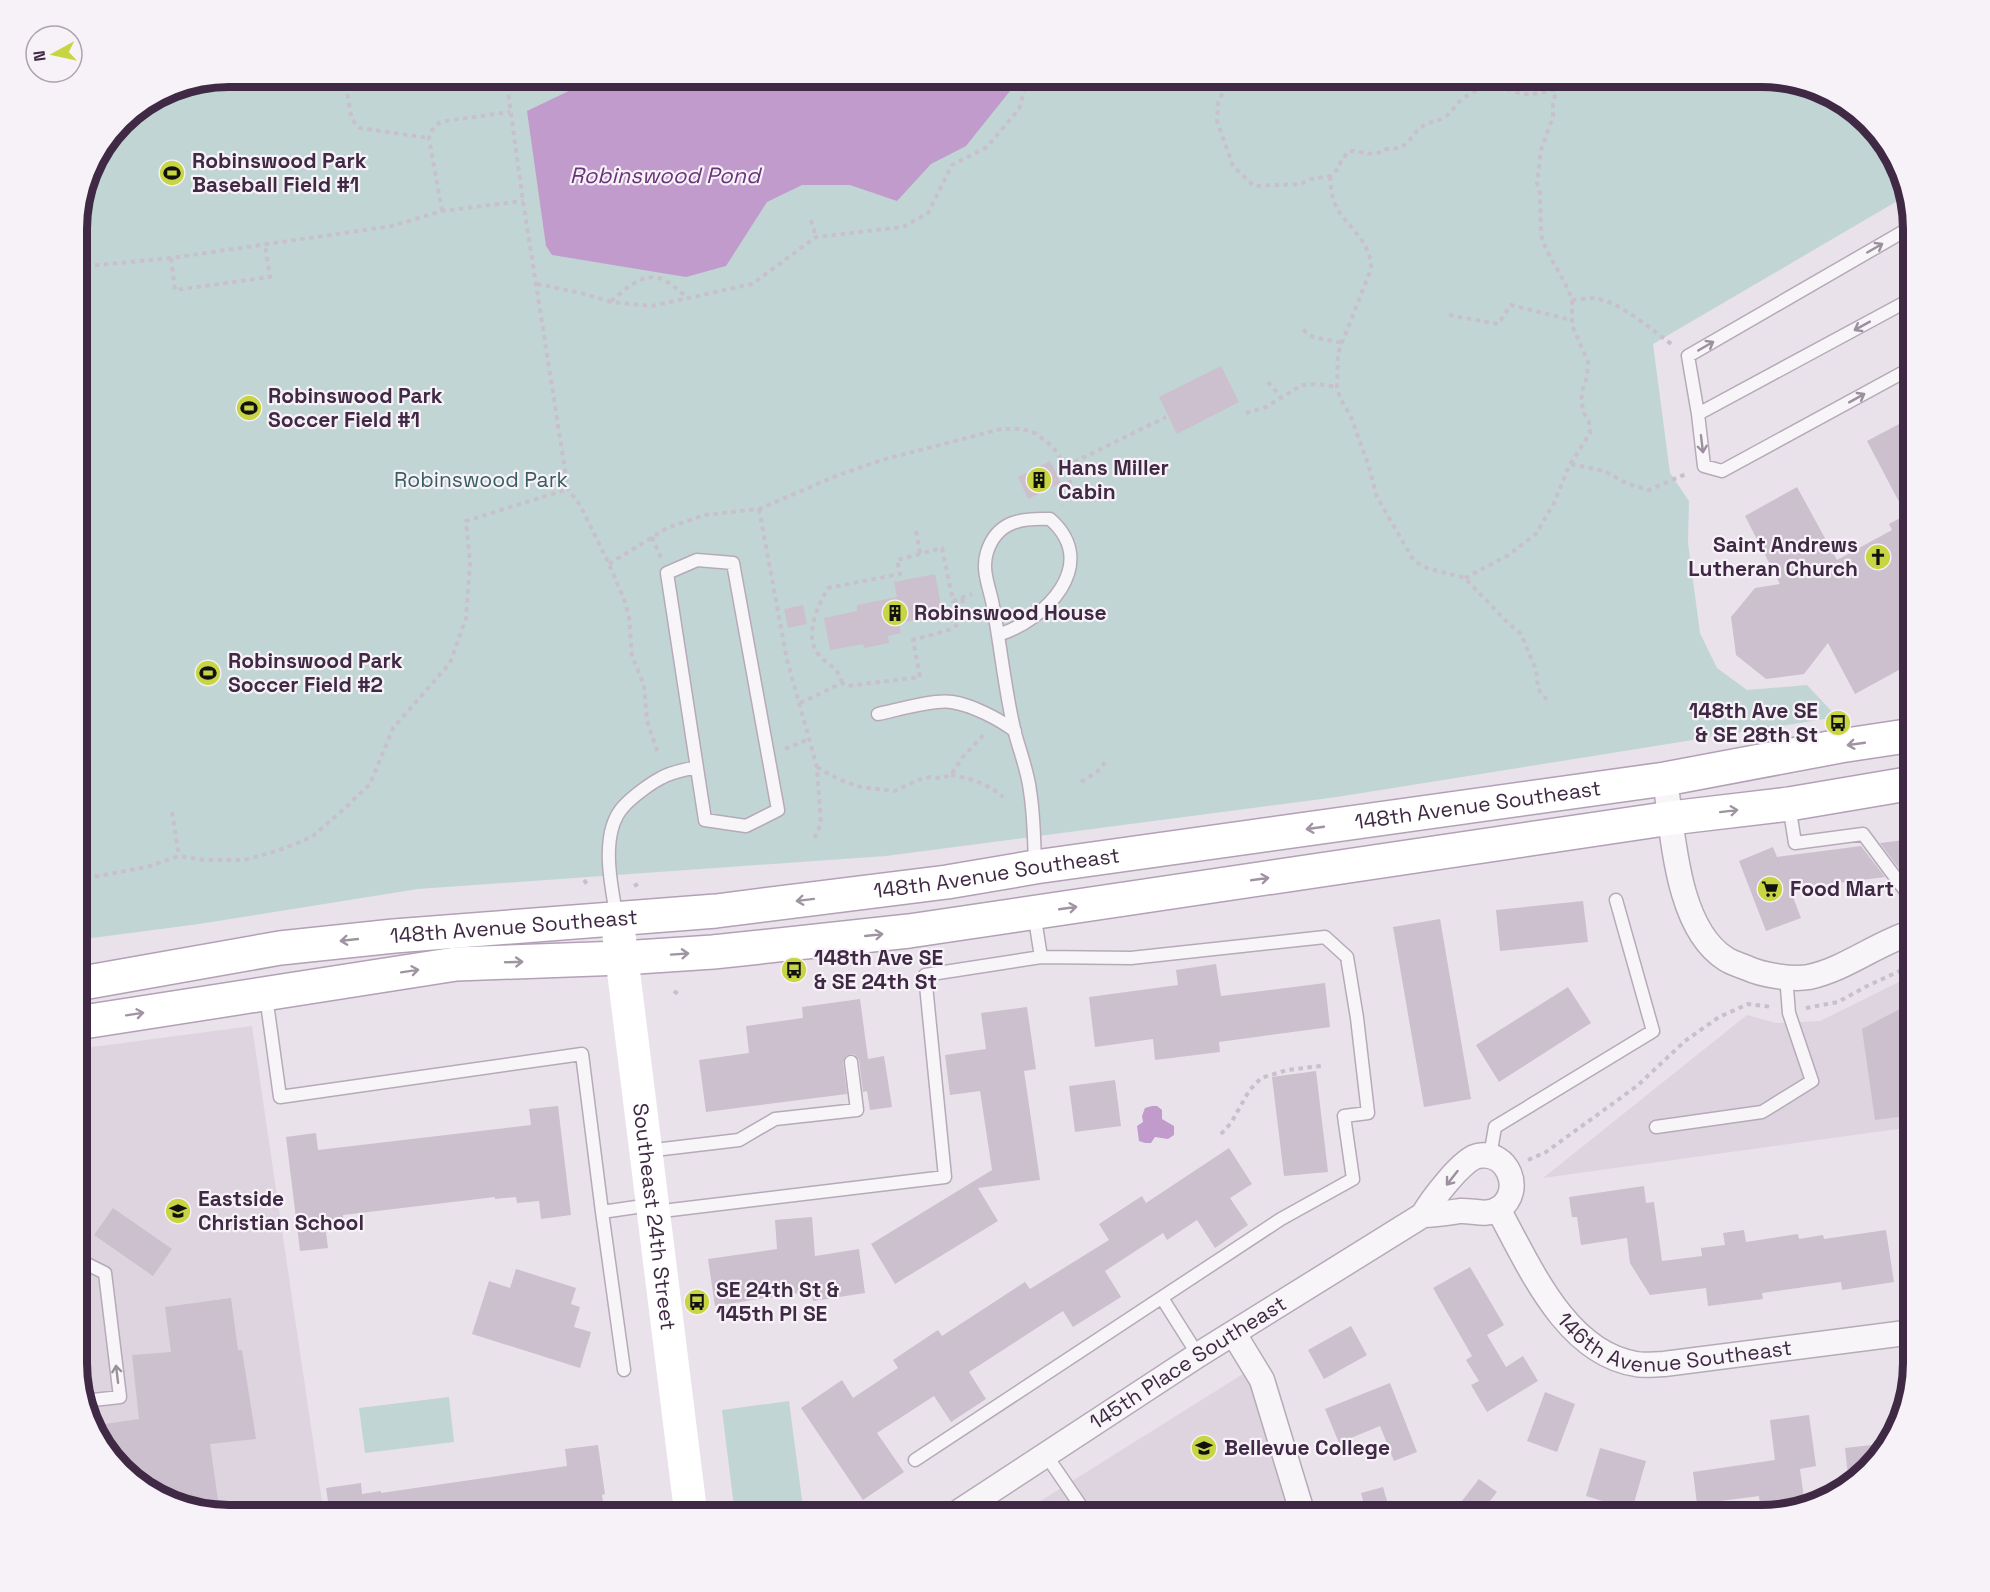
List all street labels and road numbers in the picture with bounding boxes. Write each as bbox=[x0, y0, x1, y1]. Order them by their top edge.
street label: 148th Avenue Southeast bbox=[1353, 774, 1603, 835]
street label: 148th Avenue Southeast bbox=[872, 841, 1121, 904]
street label: 148th Avenue Southeast bbox=[389, 903, 639, 949]
street label: Southeast 24th Street bbox=[627, 1101, 682, 1332]
street label: 145th Place Southeast bbox=[1084, 1289, 1291, 1436]
street label: 146th Avenue Southeast bbox=[1551, 1306, 1793, 1378]

